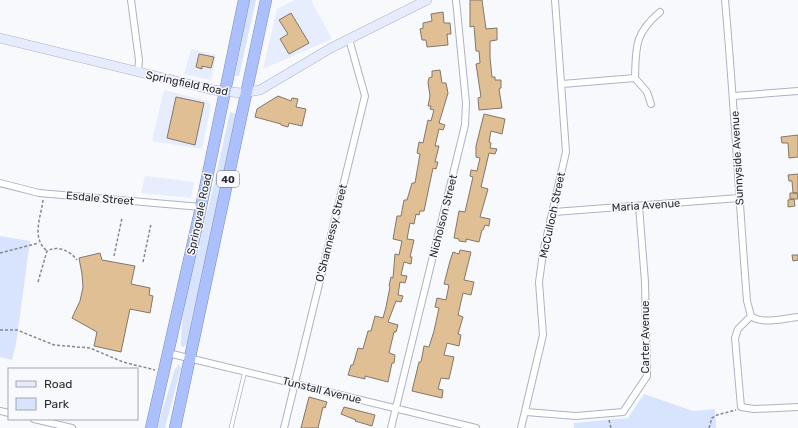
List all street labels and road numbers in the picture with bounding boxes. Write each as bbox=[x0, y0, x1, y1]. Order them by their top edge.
street label: Springfield Road bbox=[145, 68, 229, 99]
street label: Sunnyside Avenue bbox=[729, 110, 746, 205]
street label: McCulloch Street bbox=[537, 170, 568, 259]
road number: 40 bbox=[217, 171, 239, 187]
street label: Springvale Road bbox=[185, 172, 214, 256]
street label: Nicholson Street bbox=[427, 173, 460, 259]
street label: O'Shannessy Street bbox=[313, 182, 350, 283]
street label: Esdale Street bbox=[65, 189, 135, 208]
street label: Maria Avenue bbox=[611, 197, 681, 214]
street label: Carter Avenue bbox=[639, 301, 652, 373]
street label: Tunstall Avenue bbox=[281, 374, 363, 407]

